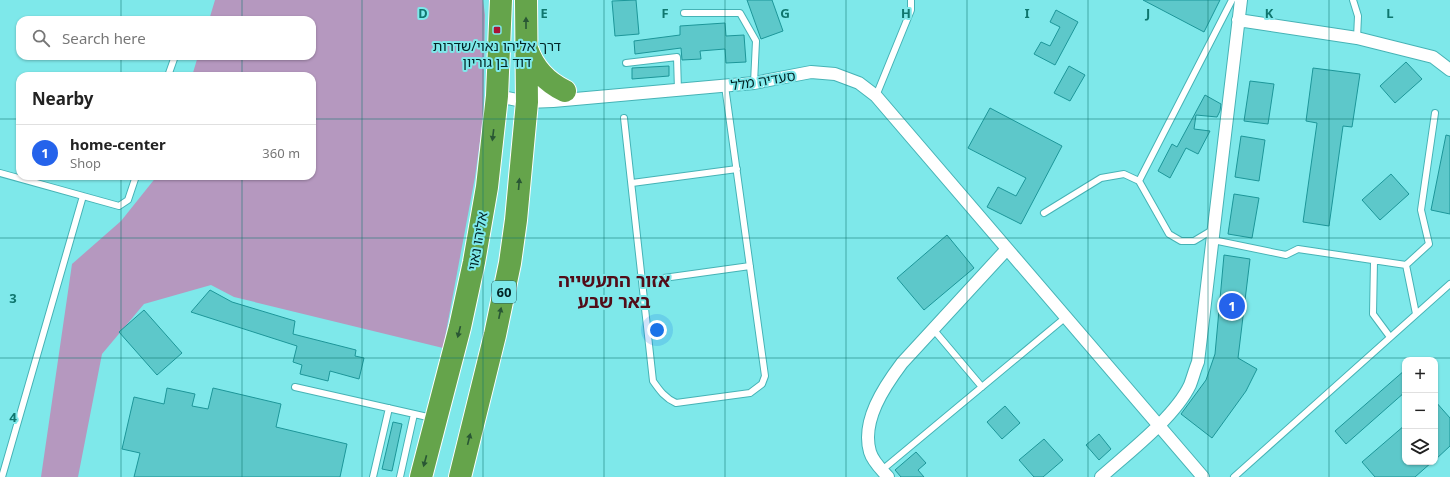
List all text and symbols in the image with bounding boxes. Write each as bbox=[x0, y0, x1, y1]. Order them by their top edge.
text: D bbox=[418, 4, 428, 22]
text: E bbox=[540, 4, 548, 22]
text: F bbox=[662, 4, 669, 22]
text: G bbox=[780, 4, 790, 22]
text: H bbox=[901, 4, 911, 22]
text: I bbox=[1024, 4, 1030, 22]
text: J bbox=[1144, 4, 1150, 22]
text: K bbox=[1265, 4, 1274, 22]
text: L bbox=[1386, 4, 1394, 22]
search box bbox=[16, 16, 316, 60]
one-way arrow bbox=[522, 17, 529, 29]
marker: דרך אליהו נאוי/שדרות דוד בן גוריון bbox=[492, 25, 502, 35]
icon: search bbox=[30, 27, 52, 49]
text: Search here bbox=[62, 28, 146, 48]
place label: דרך אליהו נאוי/שדרות דוד בן גוריון bbox=[433, 36, 562, 71]
street label: סעדיה מלל bbox=[729, 66, 797, 94]
text: Nearby bbox=[32, 87, 93, 110]
one-way arrow bbox=[490, 129, 496, 141]
text: home-center bbox=[70, 134, 166, 154]
text: 1 bbox=[41, 144, 49, 162]
text: 360 m bbox=[262, 144, 300, 162]
text: Shop bbox=[70, 154, 101, 172]
one-way arrow bbox=[516, 178, 523, 190]
street label: אליהו נאוי bbox=[463, 210, 492, 272]
district label: אזור התעשייה באר שבע bbox=[558, 268, 670, 313]
road number: 60 bbox=[492, 281, 516, 303]
text: 3 bbox=[9, 289, 17, 307]
pin: 1 bbox=[1219, 291, 1245, 321]
one-way arrow bbox=[497, 307, 503, 319]
your location bbox=[647, 320, 667, 340]
one-way arrow bbox=[455, 326, 461, 338]
map controls bbox=[1402, 357, 1438, 465]
button: + bbox=[1402, 357, 1438, 393]
button: − bbox=[1402, 393, 1438, 429]
text: 4 bbox=[9, 408, 17, 426]
button: layers bbox=[1402, 429, 1438, 465]
one-way arrow bbox=[466, 433, 472, 445]
one-way arrow bbox=[422, 455, 428, 468]

